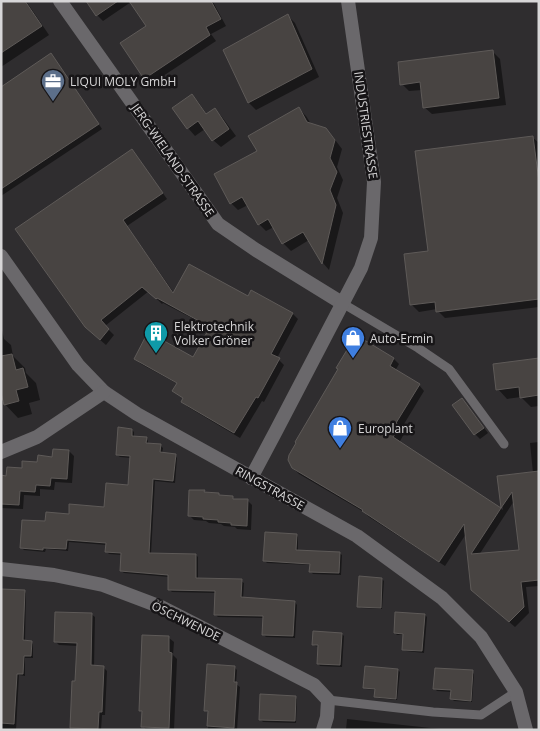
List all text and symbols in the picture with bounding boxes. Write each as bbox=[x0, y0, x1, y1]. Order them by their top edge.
office icon: LIQUI MOLY GmbH bbox=[40, 68, 66, 102]
street label: INDUSTRIESTRASSE bbox=[350, 70, 382, 180]
place label: LIQUI MOLY GmbH bbox=[70, 73, 176, 90]
street label: JERG-WIELAND-STRASSE bbox=[127, 99, 219, 220]
place label: Elektrotechnik Volker Gröner bbox=[174, 318, 255, 349]
building icon: Elektrotechnik Volker Gröner bbox=[143, 320, 169, 354]
shop icon: Auto-Ermin bbox=[340, 325, 366, 359]
place label: Auto-Ermin bbox=[370, 330, 433, 347]
shop icon: Europlant bbox=[327, 415, 353, 449]
place label: Europlant bbox=[358, 420, 413, 437]
street label: RINGSTRASSE bbox=[232, 462, 308, 514]
street label: ÖSCHWENDE bbox=[149, 597, 223, 645]

